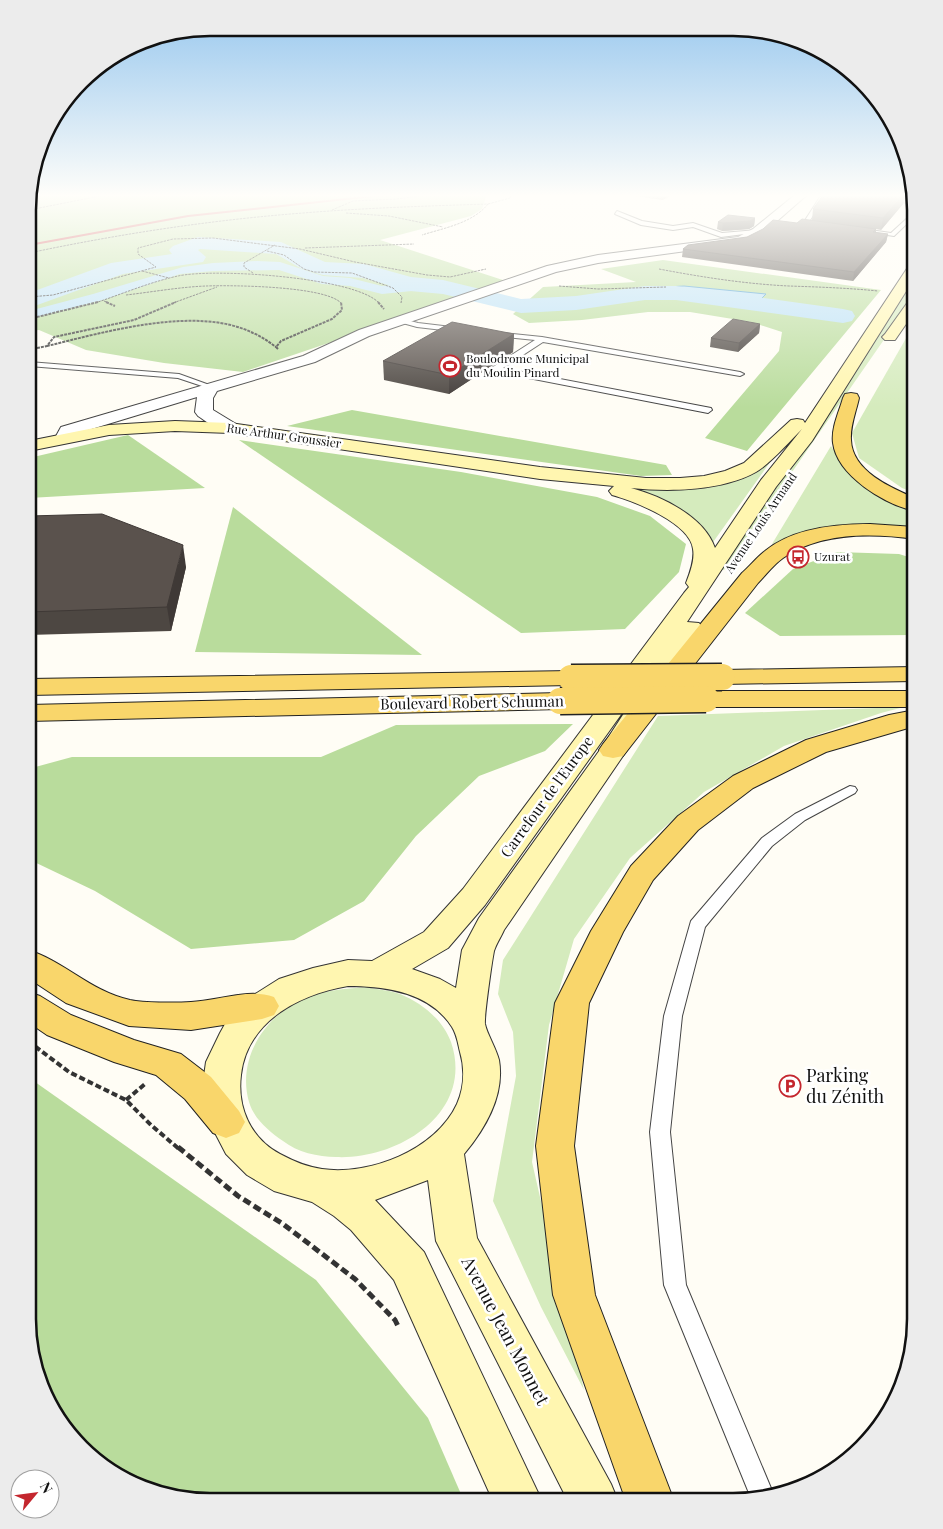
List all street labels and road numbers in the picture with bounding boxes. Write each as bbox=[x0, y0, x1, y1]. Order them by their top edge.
street label: Rue Arthur Groussier bbox=[226, 419, 343, 451]
street label: Avenue Louis Armand bbox=[720, 469, 800, 577]
street label: Boulevard Robert Schuman bbox=[380, 690, 564, 714]
street label: Carrefour de l'Europe bbox=[495, 732, 597, 861]
street label: Avenue Jean Monnet bbox=[456, 1251, 555, 1410]

